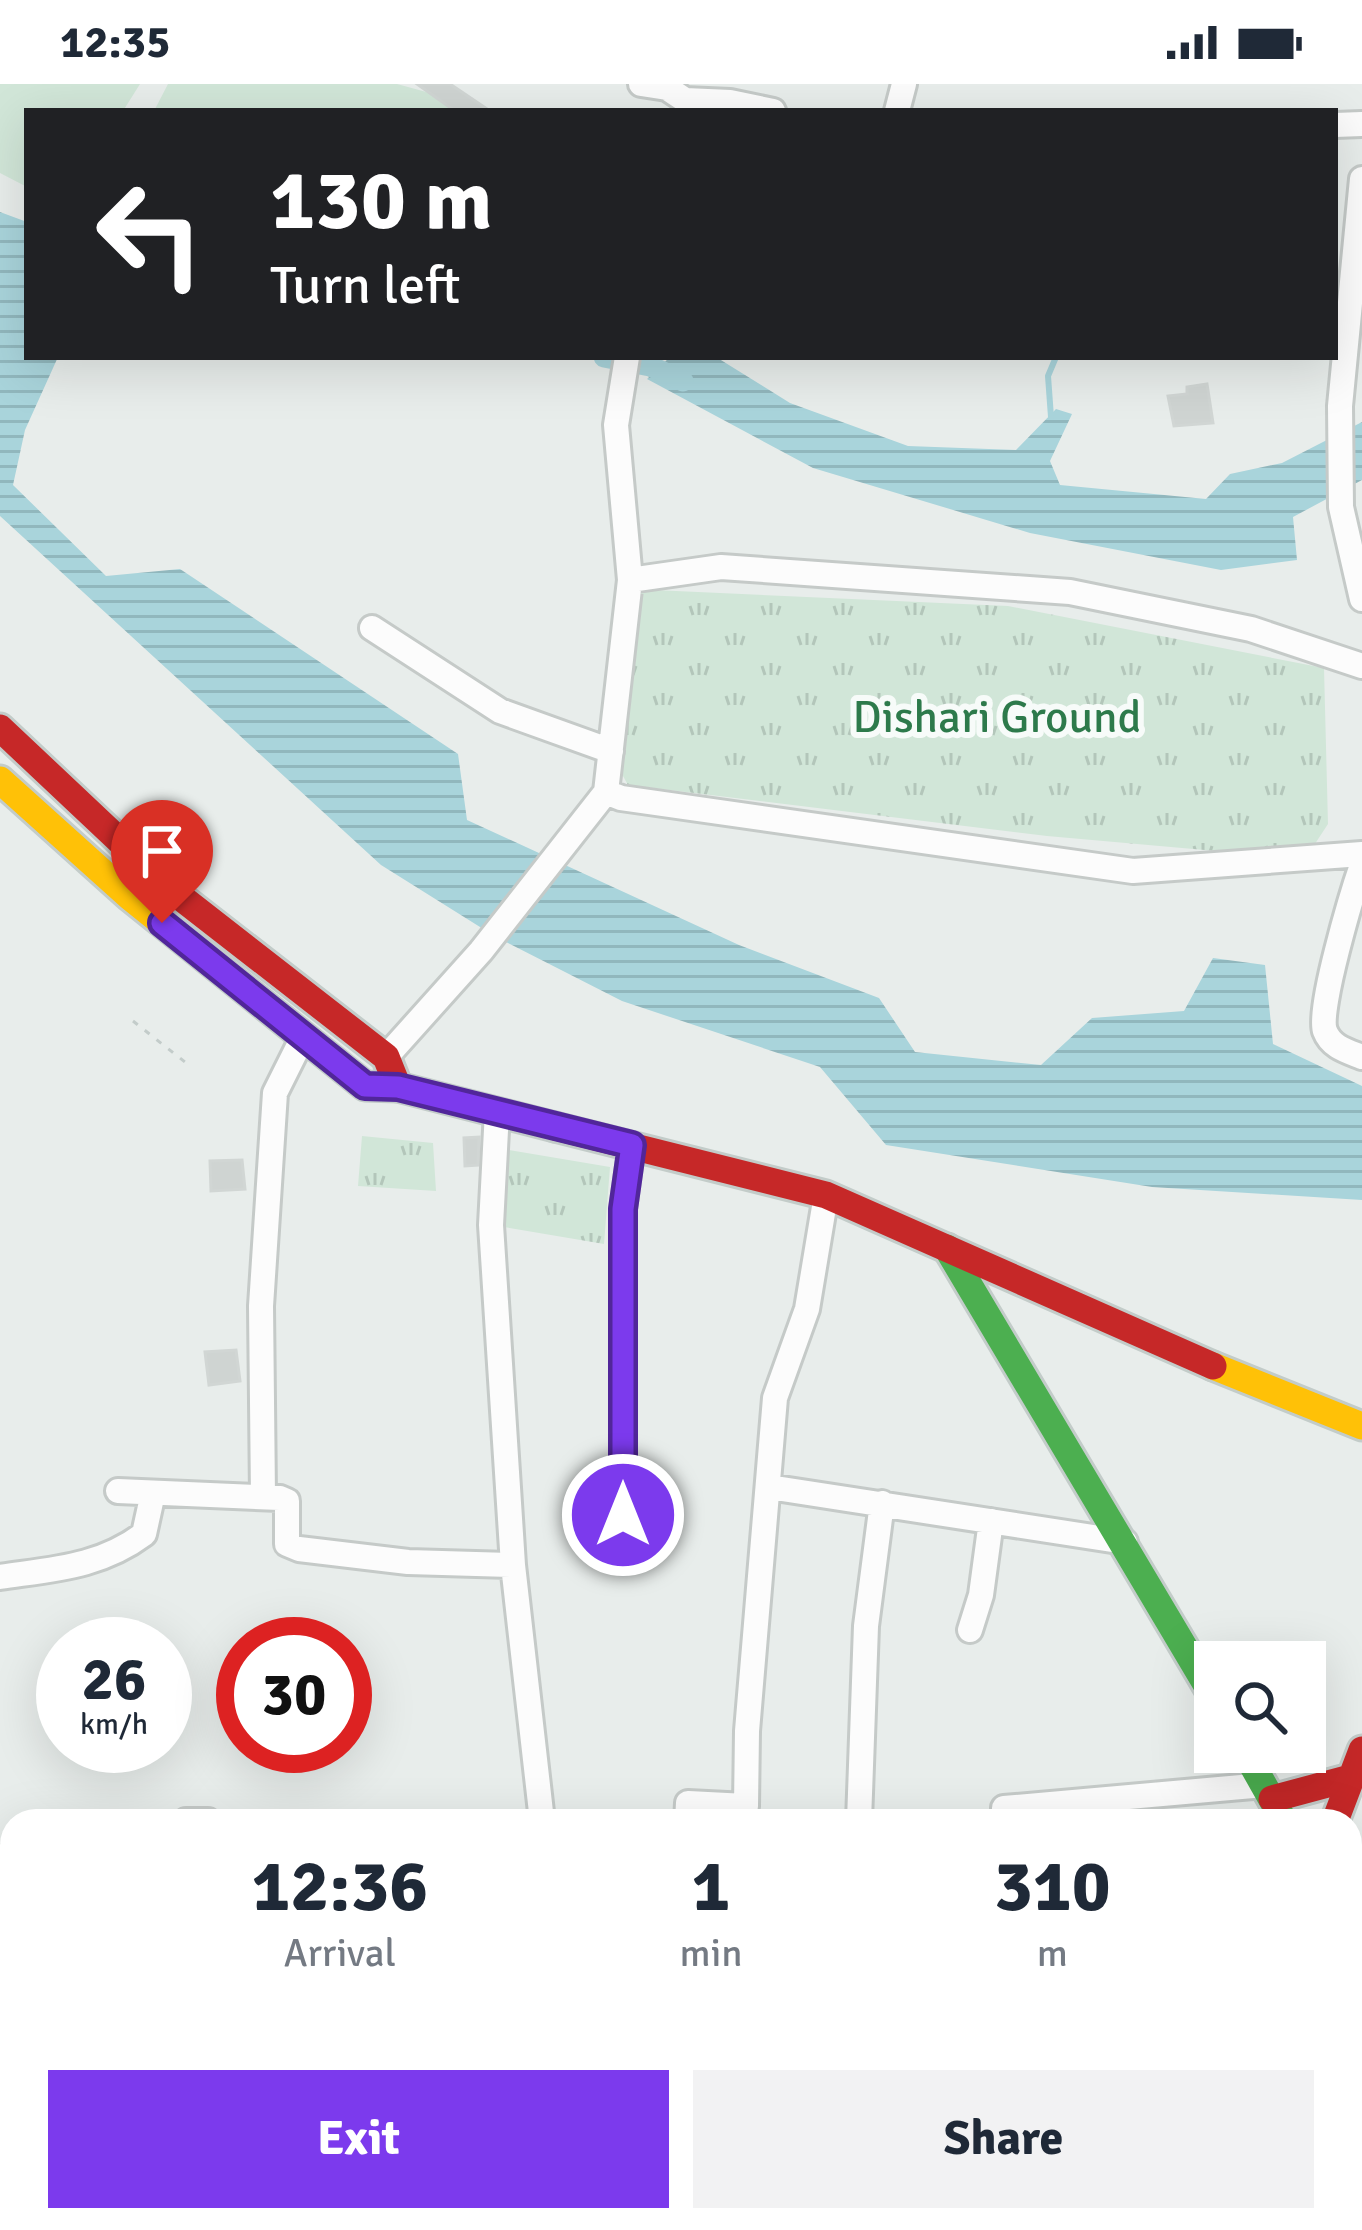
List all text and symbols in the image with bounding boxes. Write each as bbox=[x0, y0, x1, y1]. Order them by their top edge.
text: 12:35 bbox=[60, 15, 170, 70]
text: 130 m bbox=[270, 149, 492, 253]
icon: left bbox=[72, 156, 228, 312]
text: Turn left bbox=[270, 252, 460, 319]
park label: Dishari Ground bbox=[853, 690, 1141, 745]
pin bbox=[111, 800, 213, 923]
icon: arrive bbox=[129, 818, 195, 884]
position arrow bbox=[560, 1452, 686, 1578]
speed limit sign: 30 bbox=[216, 1617, 372, 1773]
map controls bbox=[1194, 1641, 1326, 1773]
button: search bbox=[1194, 1641, 1326, 1773]
text: 26 bbox=[82, 1643, 146, 1717]
text: km/h bbox=[80, 1706, 148, 1743]
text: 12:36 bbox=[251, 1842, 428, 1931]
text: 1 bbox=[692, 1842, 730, 1931]
text: 310 bbox=[994, 1842, 1111, 1931]
text: Arrival bbox=[284, 1929, 396, 1977]
text: min bbox=[680, 1929, 743, 1977]
text: m bbox=[1037, 1929, 1068, 1977]
button: Exit bbox=[48, 2070, 669, 2208]
button: Share bbox=[693, 2070, 1314, 2208]

